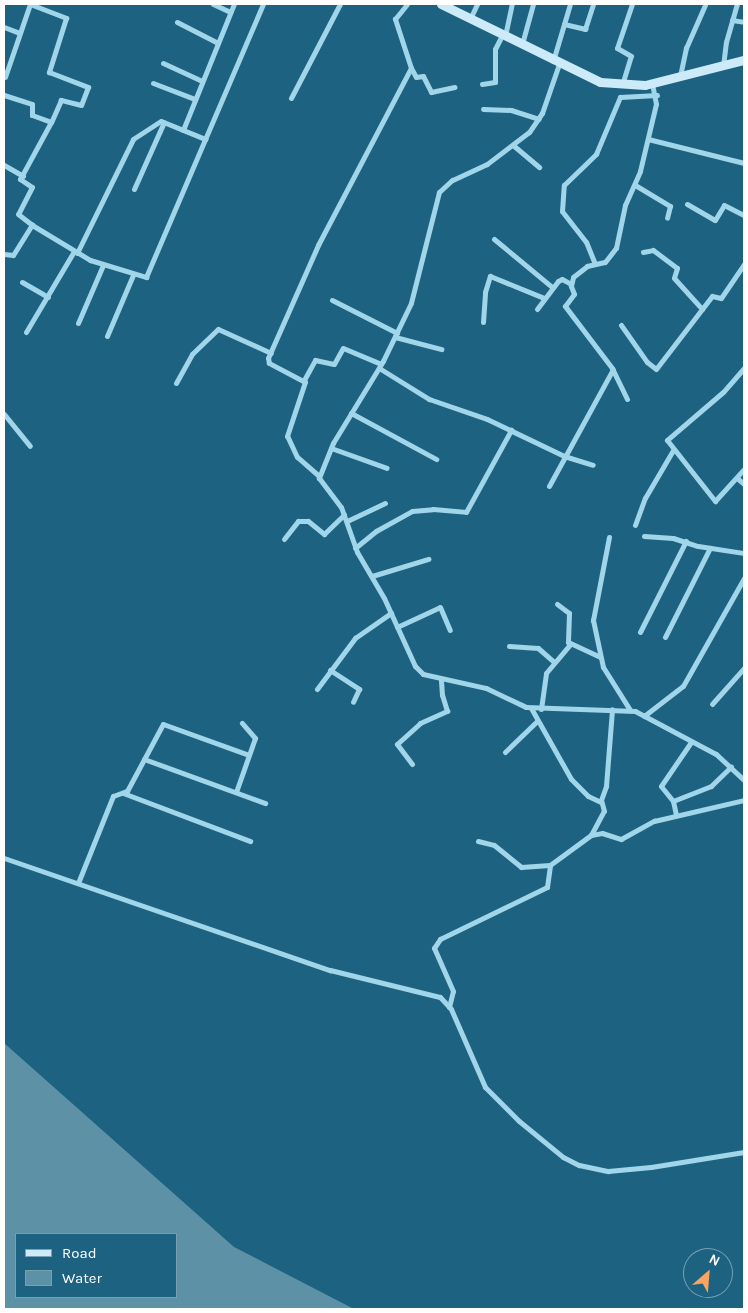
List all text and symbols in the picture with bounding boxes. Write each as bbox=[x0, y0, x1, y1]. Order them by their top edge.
legend bbox=[15, 1233, 178, 1298]
text: Road bbox=[62, 1244, 97, 1262]
north arrow bbox=[683, 1248, 733, 1298]
text: N bbox=[706, 1250, 723, 1270]
text: Water bbox=[62, 1269, 102, 1287]

